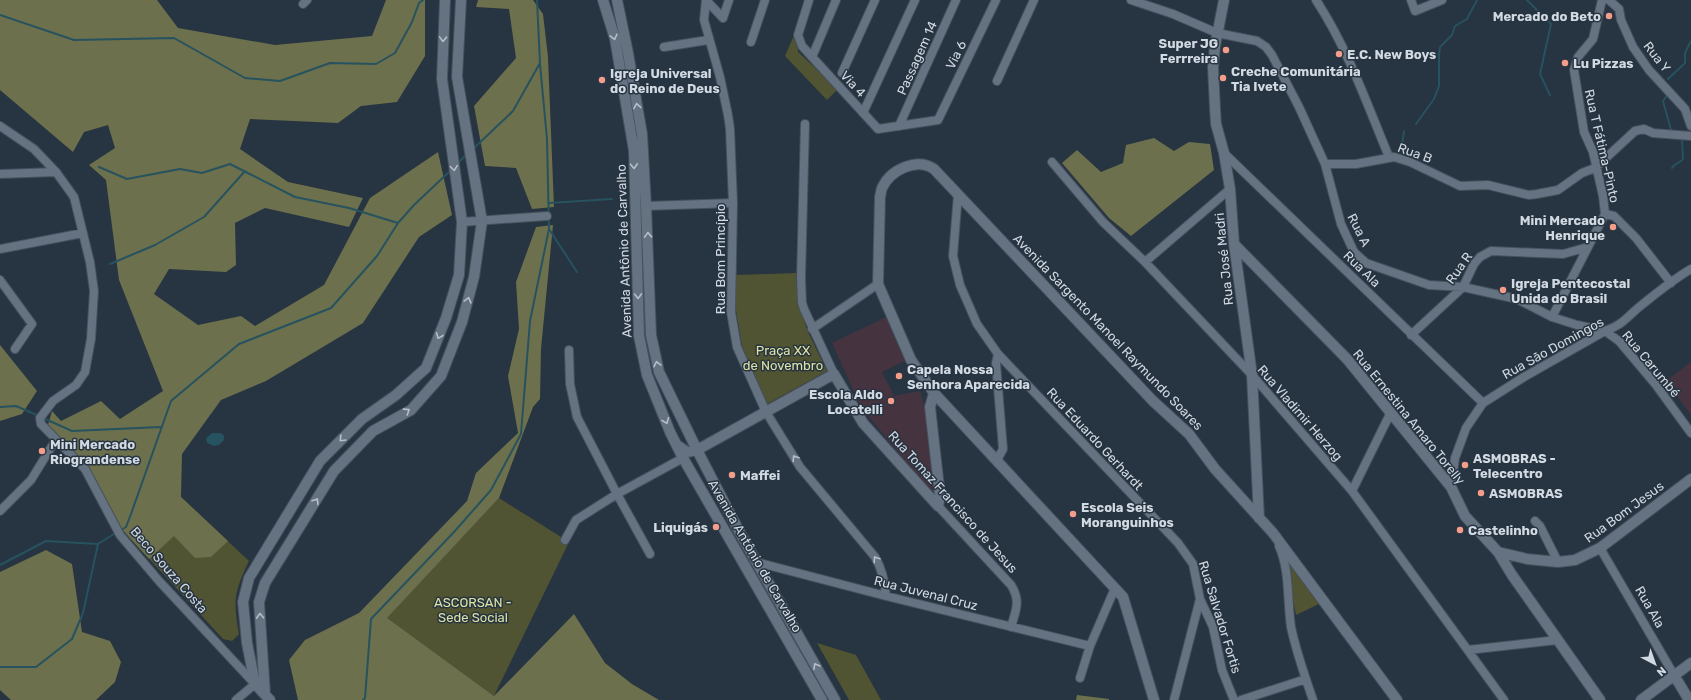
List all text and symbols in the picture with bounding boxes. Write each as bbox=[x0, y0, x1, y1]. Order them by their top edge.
place label: Mercado do Beto bbox=[1493, 9, 1601, 24]
marker: Mercado do Beto bbox=[1604, 11, 1614, 21]
street label: Passagem 14 bbox=[894, 19, 941, 98]
one-way arrow bbox=[610, 34, 618, 41]
one-way arrow bbox=[439, 36, 448, 42]
place label: Super JG Ferrreira bbox=[1159, 36, 1218, 66]
street label: Via 6 bbox=[943, 38, 969, 72]
street label: Rua Y bbox=[1640, 39, 1674, 76]
marker: Super JG Ferrreira bbox=[1221, 45, 1231, 55]
place label: E.C. New Boys bbox=[1347, 47, 1436, 62]
marker: E.C. New Boys bbox=[1334, 49, 1344, 59]
place label: Lu Pizzas bbox=[1573, 56, 1634, 71]
marker: Lu Pizzas bbox=[1560, 58, 1570, 68]
place label: Creche Comunitária Tia Ivete bbox=[1231, 64, 1361, 94]
place label: Igreja Universal do Reino de Deus bbox=[610, 66, 720, 96]
street label: Via 4 bbox=[837, 68, 869, 100]
marker: Creche Comunitária Tia Ivete bbox=[1218, 73, 1228, 83]
marker: Igreja Universal do Reino de Deus bbox=[597, 75, 607, 85]
street label: Rua T Fátima-Pinto bbox=[1582, 88, 1622, 204]
one-way arrow bbox=[633, 103, 642, 109]
street label: Rua B bbox=[1396, 140, 1434, 166]
one-way arrow bbox=[630, 163, 639, 169]
street label: Avenida Antônio de Carvalho bbox=[613, 164, 635, 338]
one-way arrow bbox=[449, 165, 458, 171]
street label: Rua Bom Princípio bbox=[713, 204, 728, 314]
street label: Rua A bbox=[1344, 211, 1374, 249]
street label: Rua José Madri bbox=[1212, 212, 1236, 306]
place label: Mini Mercado Henrique bbox=[1520, 213, 1605, 243]
marker: Mini Mercado Henrique bbox=[1608, 222, 1618, 232]
street label: Avenida Sargento Manoel Raymundo Soares bbox=[1009, 231, 1206, 434]
one-way arrow bbox=[643, 232, 652, 238]
street label: Rua Ala bbox=[1340, 248, 1384, 290]
street label: Rua R bbox=[1443, 249, 1475, 287]
place label: Igreja Pentecostal Unida do Brasil bbox=[1511, 276, 1630, 306]
marker: Igreja Pentecostal Unida do Brasil bbox=[1498, 285, 1508, 295]
one-way arrow bbox=[634, 293, 642, 299]
one-way arrow bbox=[463, 297, 472, 304]
street label: Rua São Domingos bbox=[1500, 314, 1607, 383]
street label: Rua Carumbé bbox=[1619, 328, 1683, 400]
one-way arrow bbox=[435, 333, 443, 340]
park label: Praça XX de Novembro bbox=[743, 343, 823, 373]
street label: Rua Ernestina Amaro Torelly bbox=[1350, 346, 1468, 488]
one-way arrow bbox=[654, 361, 662, 368]
place label: Capela Nossa Senhora Aparecida bbox=[907, 362, 1030, 392]
street label: Rua Vladimir Herzog bbox=[1254, 362, 1346, 465]
marker: Capela Nossa Senhora Aparecida bbox=[894, 371, 904, 381]
street label: Rua Eduardo Gerhardt bbox=[1044, 385, 1146, 493]
place label: Escola Aldo Locatelli bbox=[809, 387, 883, 417]
marker: Escola Aldo Locatelli bbox=[886, 396, 896, 406]
one-way arrow bbox=[403, 409, 410, 416]
one-way arrow bbox=[661, 418, 669, 425]
street label: Rua Tomaz Francisco de Jesus bbox=[885, 428, 1021, 576]
one-way arrow bbox=[339, 434, 347, 442]
place label: Mini Mercado Riograndense bbox=[50, 437, 140, 467]
marker: Mini Mercado Riograndense bbox=[37, 446, 47, 456]
place label: ASMOBRAS - Telecentro bbox=[1473, 451, 1556, 481]
one-way arrow bbox=[792, 455, 799, 462]
marker: ASMOBRAS - Telecentro bbox=[1460, 460, 1470, 470]
place label: Maffei bbox=[740, 468, 780, 483]
marker: Maffei bbox=[727, 470, 737, 480]
street label: Avenida Antônio de Carvalho bbox=[705, 477, 805, 635]
street label: Rua Bom Jesus bbox=[1581, 478, 1667, 546]
place label: ASMOBRAS bbox=[1489, 486, 1563, 501]
marker: ASMOBRAS bbox=[1476, 488, 1486, 498]
one-way arrow bbox=[311, 498, 318, 505]
place label: Escola Seis Moranguinhos bbox=[1081, 500, 1174, 530]
marker: Escola Seis Moranguinhos bbox=[1068, 509, 1078, 519]
place label: Liquigás bbox=[653, 520, 708, 535]
marker: Liquigás bbox=[711, 522, 721, 532]
place label: Castelinho bbox=[1468, 523, 1538, 538]
street label: Beco Souza Costa bbox=[128, 524, 210, 616]
marker: Castelinho bbox=[1455, 525, 1465, 535]
one-way arrow bbox=[873, 556, 881, 563]
street label: Rua Salvador Fortis bbox=[1196, 559, 1244, 675]
street label: Rua Juvenal Cruz bbox=[873, 573, 980, 613]
street label: Rua Ala bbox=[1632, 584, 1668, 630]
park label: ASCORSAN - Sede Social bbox=[434, 595, 512, 625]
one-way arrow bbox=[256, 613, 265, 619]
north arrow bbox=[1635, 644, 1675, 684]
one-way arrow bbox=[813, 663, 820, 670]
text: N bbox=[1654, 664, 1668, 679]

